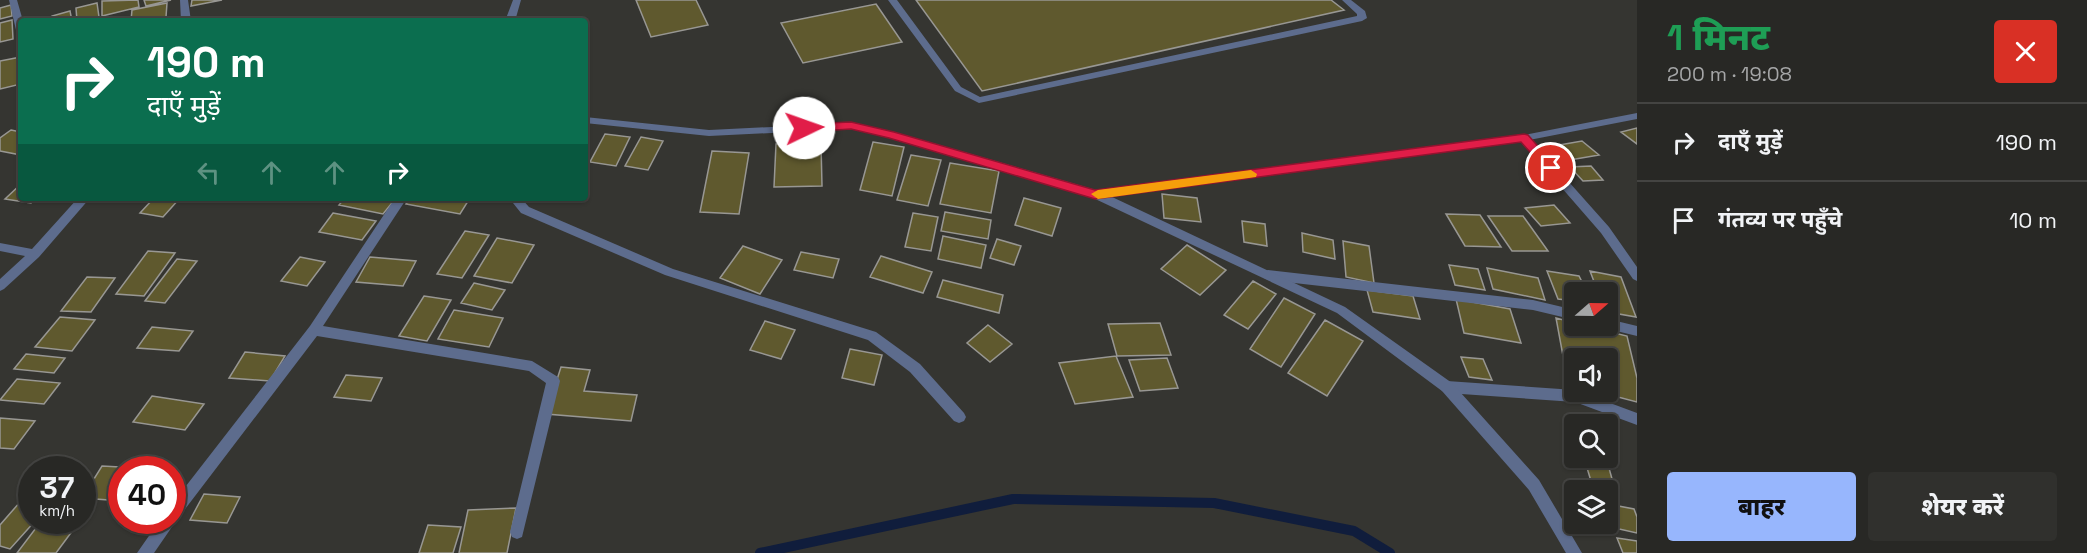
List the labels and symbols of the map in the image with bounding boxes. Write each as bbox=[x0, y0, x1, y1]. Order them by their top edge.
position arrow bbox=[772, 96, 836, 160]
pin bbox=[1525, 142, 1576, 193]
north arrow bbox=[1564, 282, 1618, 336]
speed limit sign: 40 bbox=[108, 456, 186, 534]

